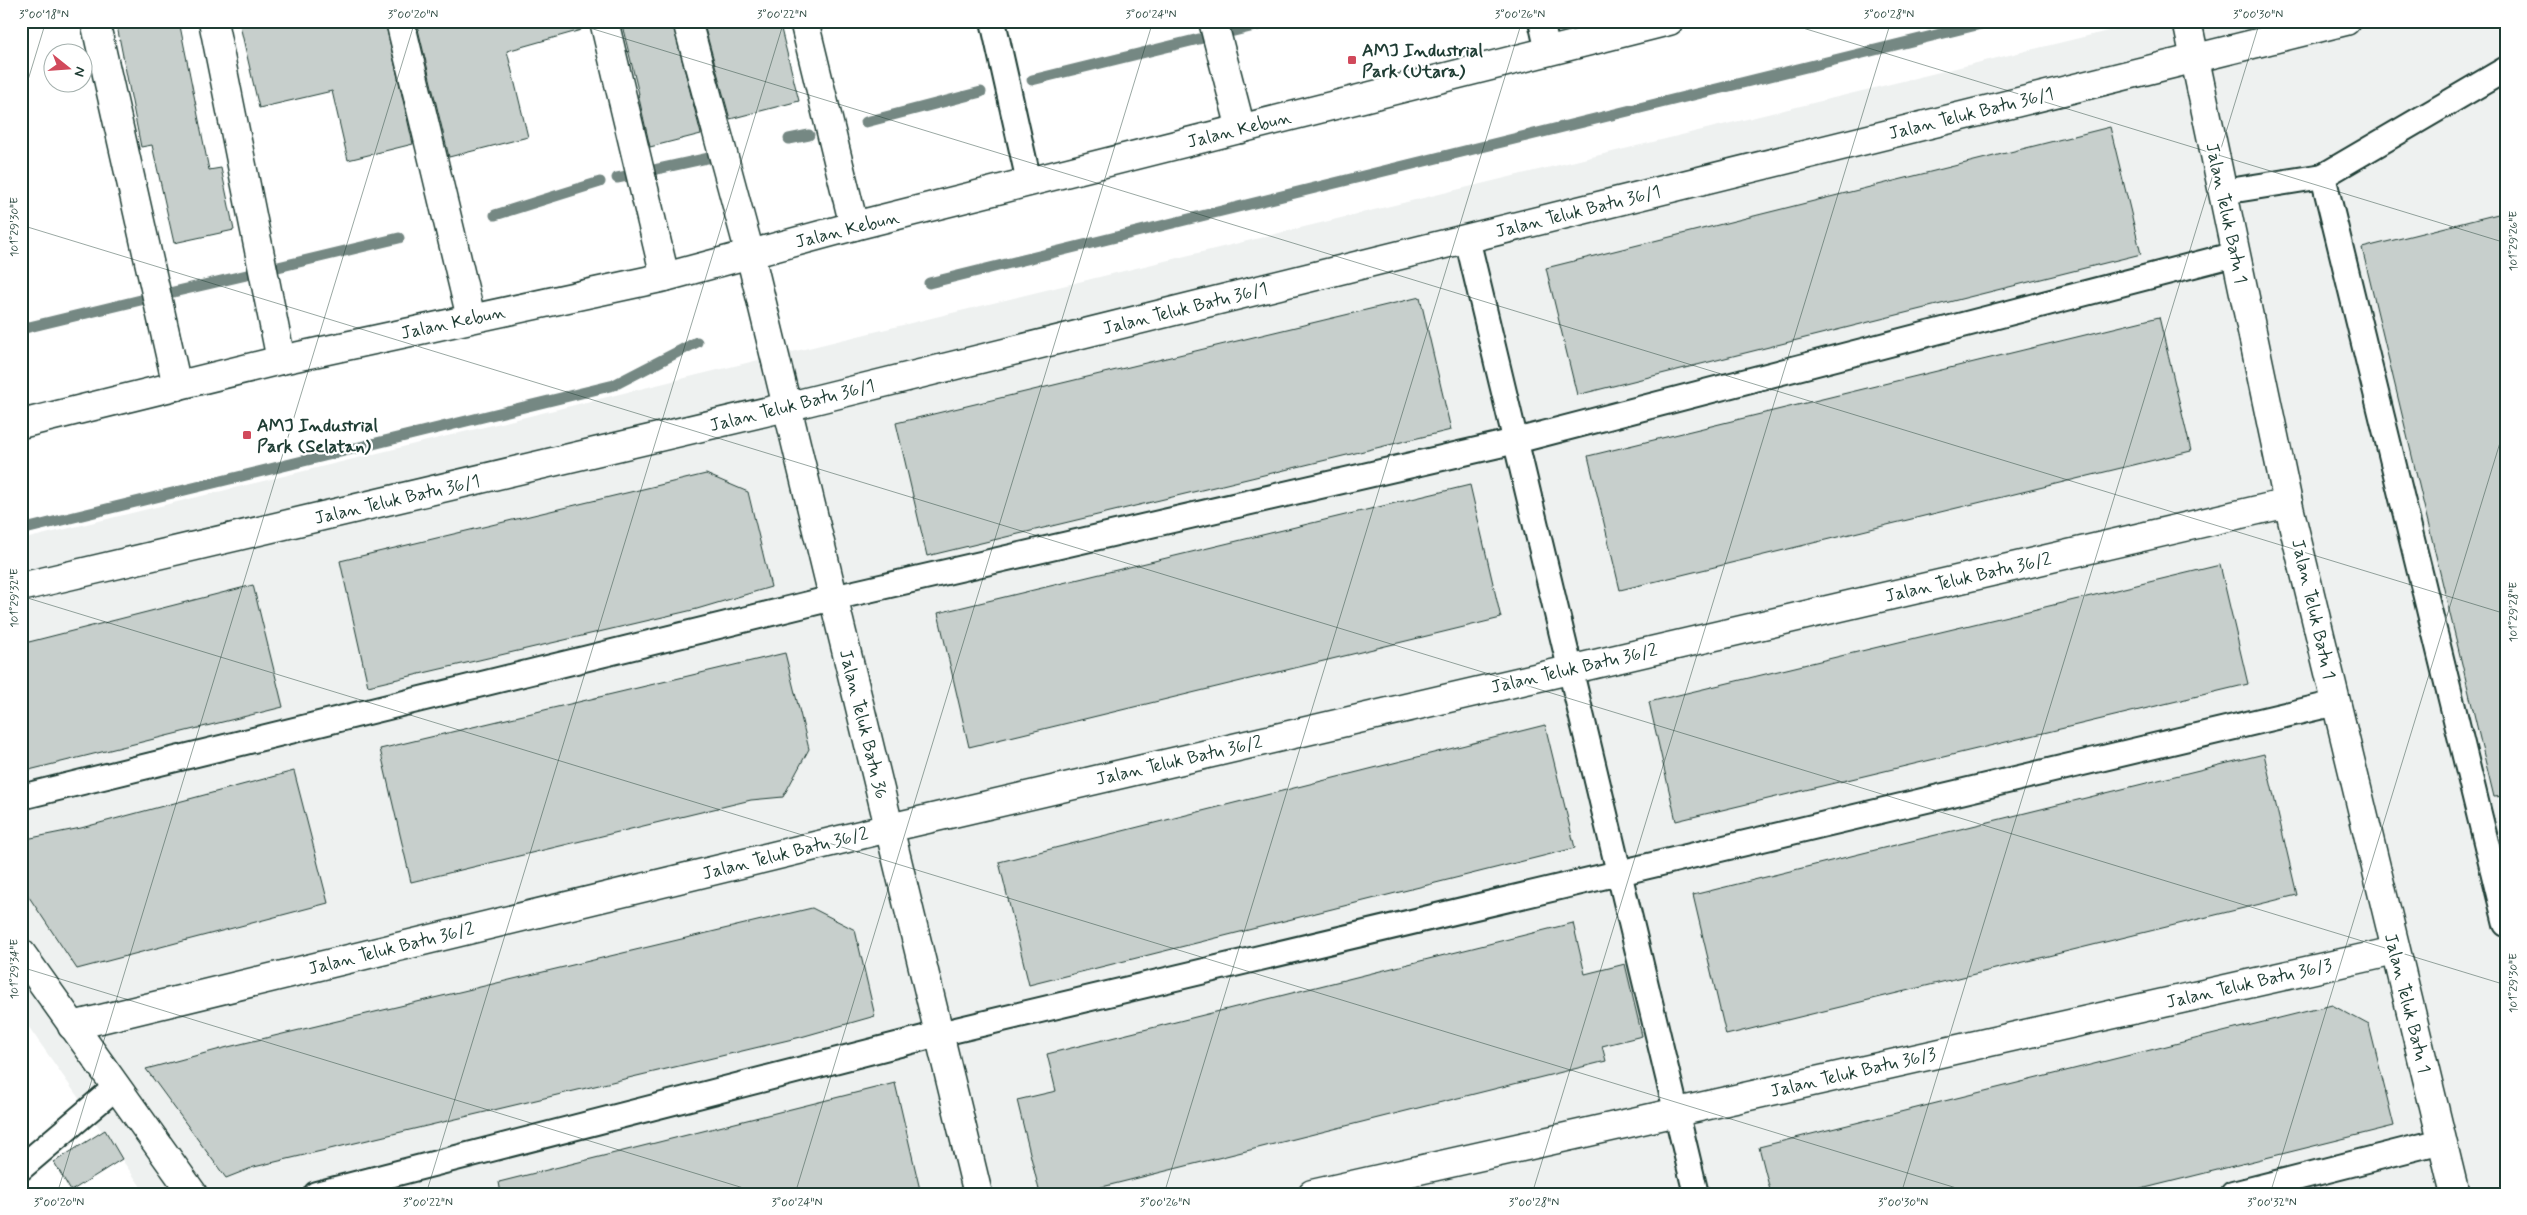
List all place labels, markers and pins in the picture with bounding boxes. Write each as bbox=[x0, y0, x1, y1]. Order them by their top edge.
place label: AMJ Industrial Park (Utara) bbox=[1362, 39, 1483, 84]
marker: AMJ Industrial Park (Utara) bbox=[1346, 54, 1358, 66]
place label: AMJ Industrial Park (Selatan) bbox=[257, 414, 378, 459]
marker: AMJ Industrial Park (Selatan) bbox=[241, 429, 253, 441]

